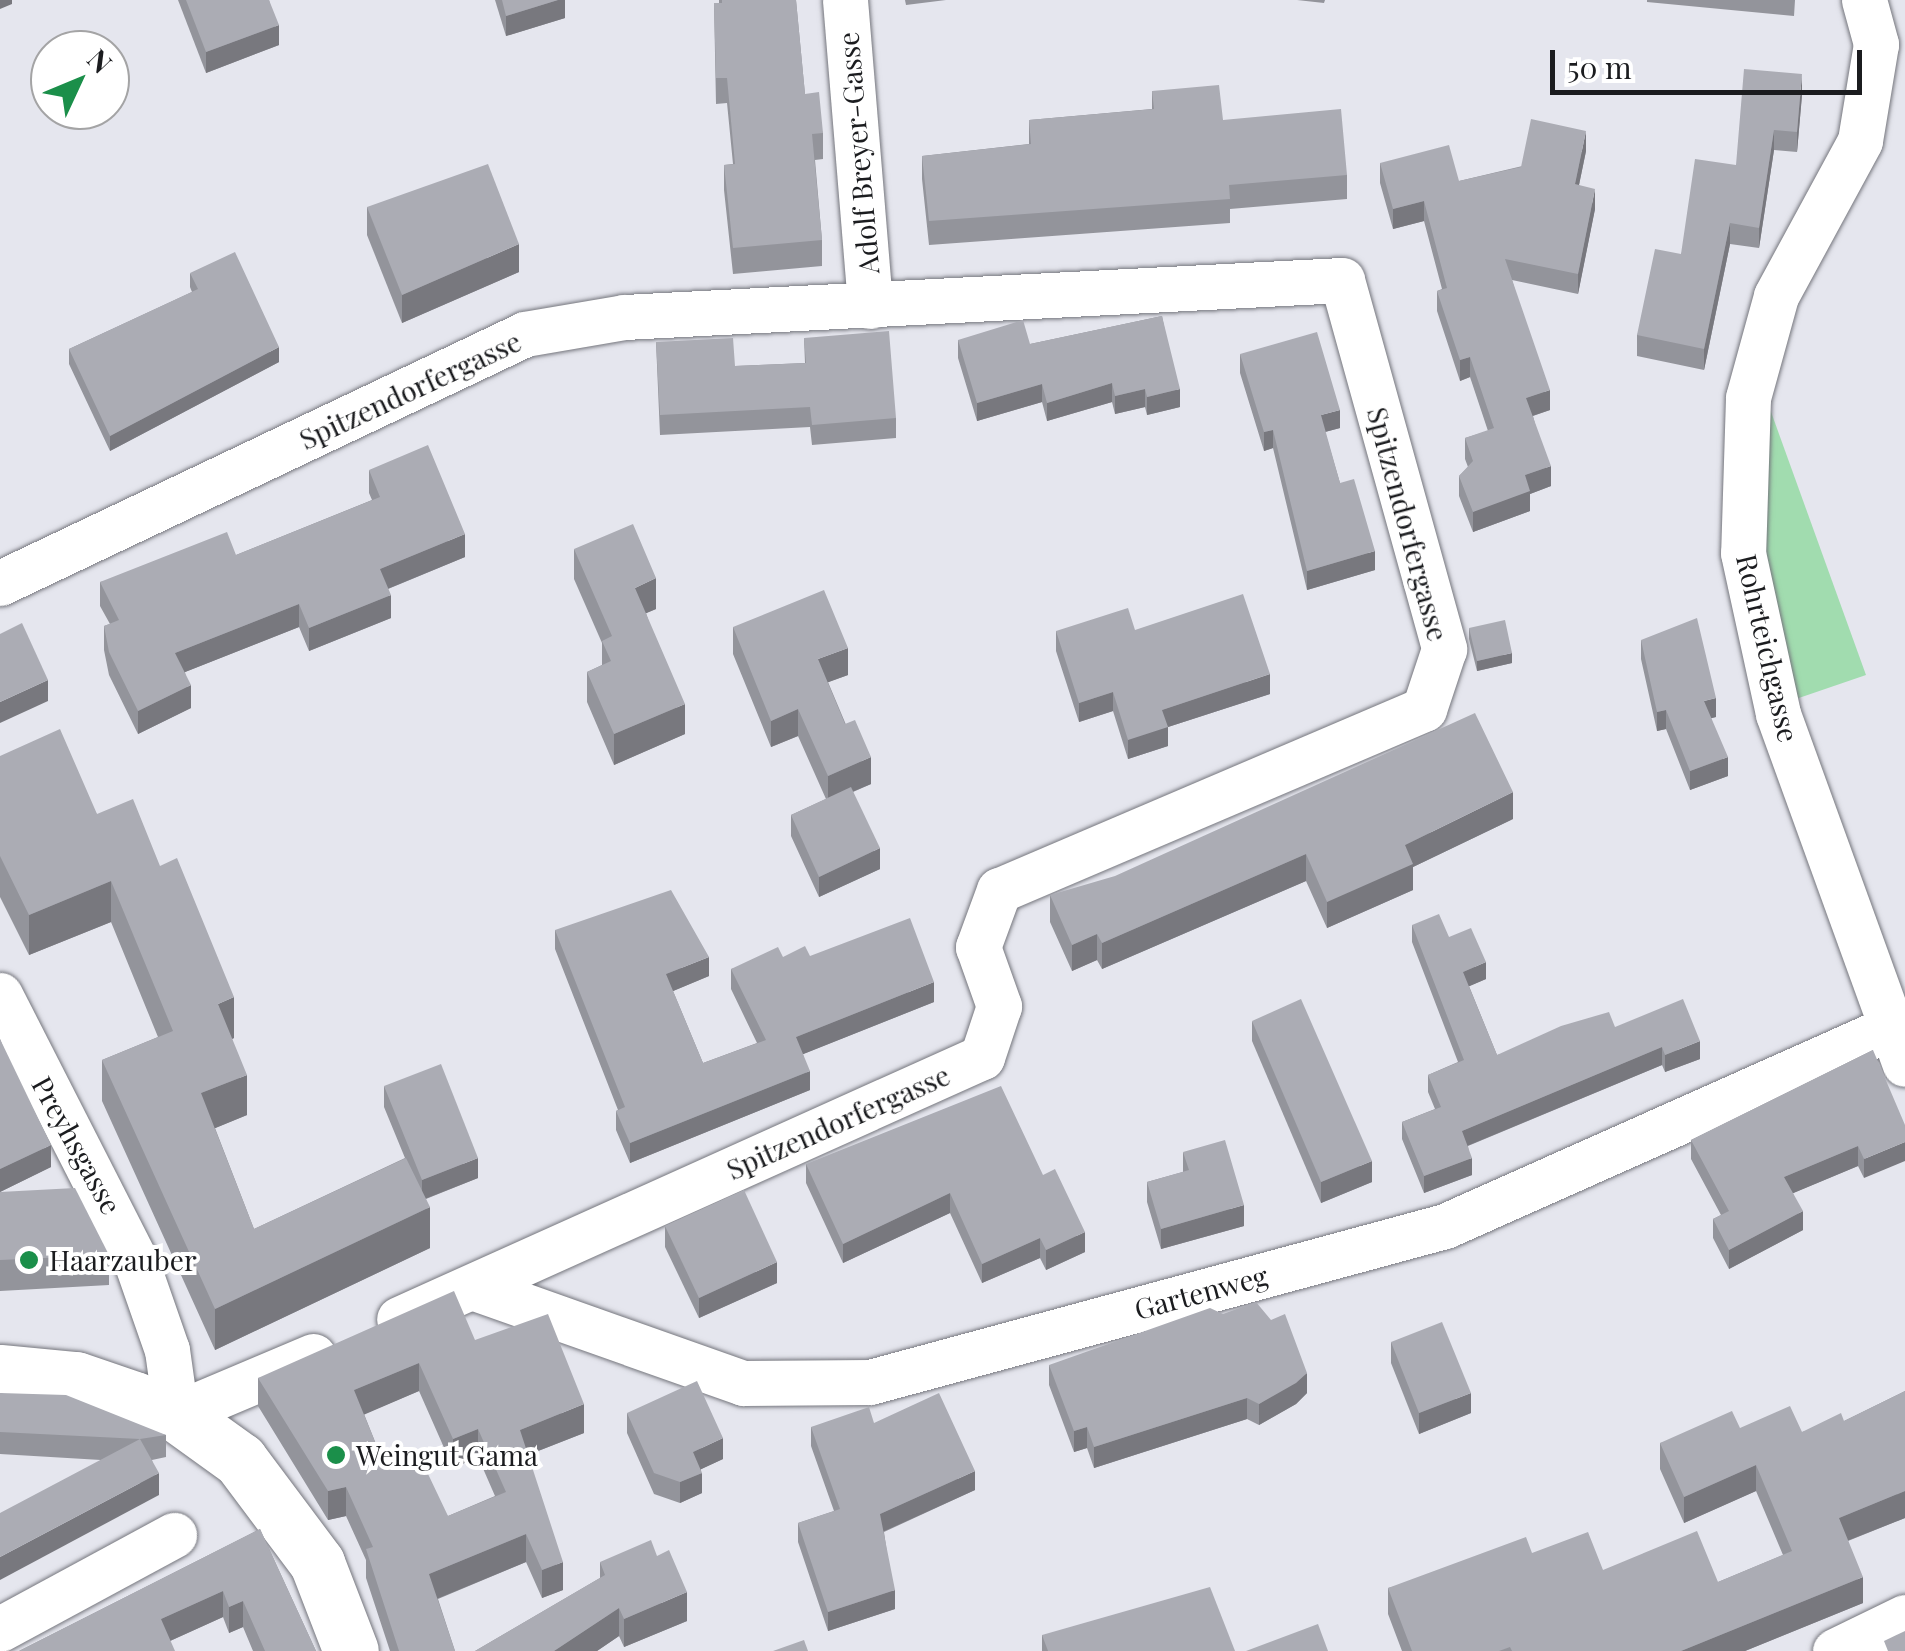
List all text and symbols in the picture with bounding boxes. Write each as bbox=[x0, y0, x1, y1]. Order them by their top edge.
north arrow bbox=[30, 30, 130, 130]
scale bar bbox=[1555, 30, 1868, 92]
street label: Adolf Breyer-Gasse bbox=[831, 31, 885, 275]
text: N bbox=[80, 40, 121, 80]
text: 50 m bbox=[1567, 47, 1632, 87]
street label: Spitzendorfergasse bbox=[294, 324, 526, 456]
street label: Spitzendorfergasse bbox=[1361, 403, 1455, 645]
street label: Rohrteichgasse bbox=[1730, 551, 1806, 745]
street label: Spitzendorfergasse bbox=[721, 1058, 955, 1186]
street label: Preyhsgasse bbox=[25, 1070, 129, 1220]
place label: Haarzauber bbox=[49, 1243, 196, 1277]
marker: Haarzauber bbox=[18, 1249, 40, 1271]
street label: Gartenweg bbox=[1131, 1258, 1271, 1326]
place label: Weingut Gama bbox=[356, 1438, 538, 1472]
marker: Weingut Gama bbox=[325, 1444, 347, 1466]

